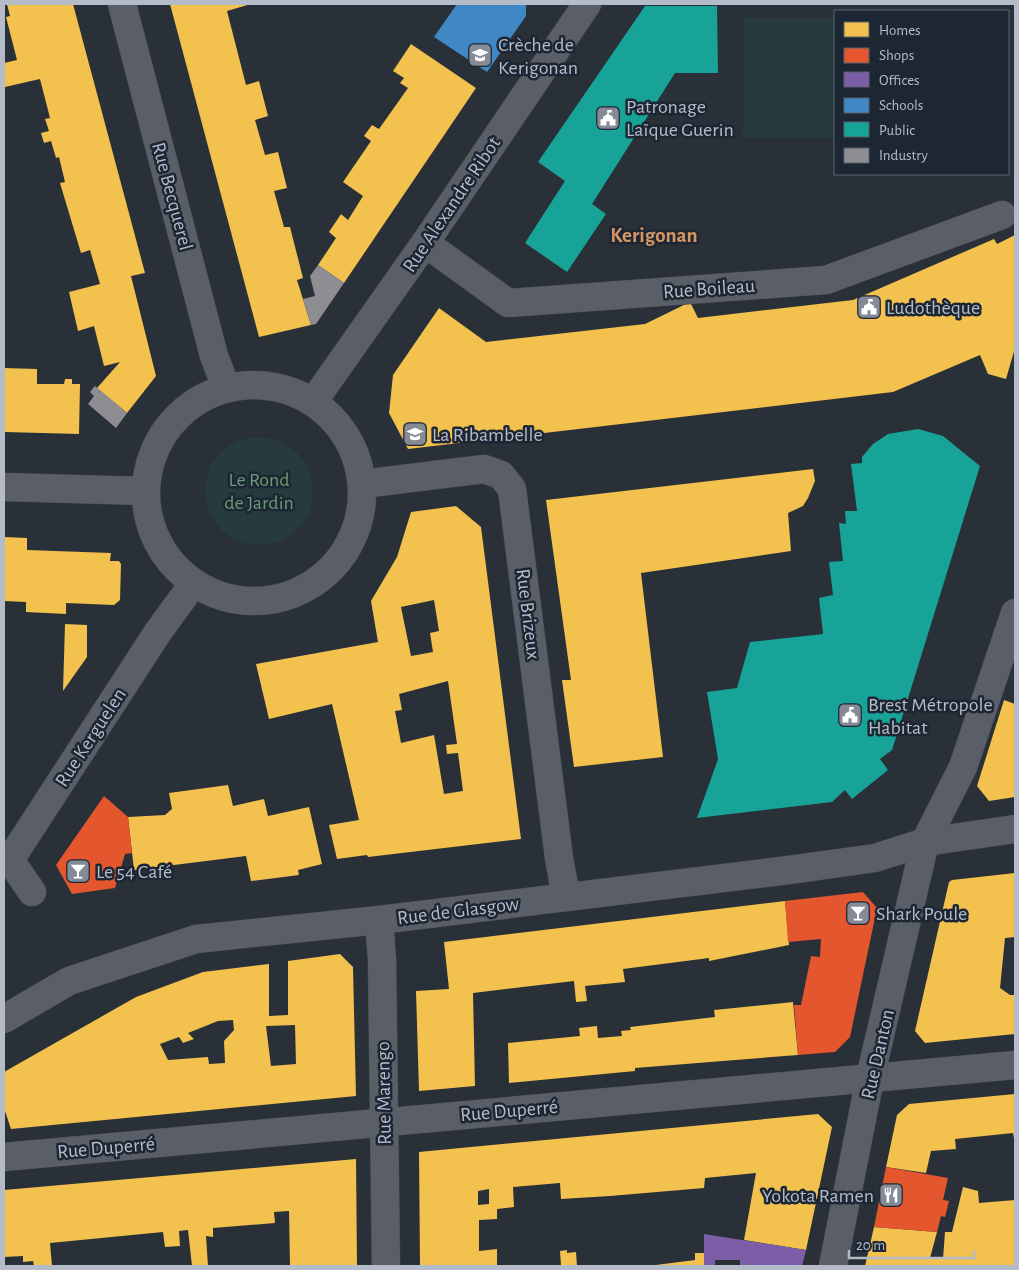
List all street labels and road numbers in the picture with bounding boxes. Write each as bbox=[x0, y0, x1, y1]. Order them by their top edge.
street label: Rue Alexandre Ribot bbox=[399, 133, 505, 276]
street label: Rue Becquerel bbox=[148, 140, 196, 252]
street label: Rue Boileau bbox=[662, 276, 756, 302]
street label: Rue Brizeux bbox=[513, 568, 544, 661]
street label: Rue Kerguelen bbox=[52, 685, 130, 790]
street label: Rue de Glasgow bbox=[396, 894, 521, 928]
street label: Rue Danton bbox=[858, 1007, 898, 1101]
street label: Rue Marengo bbox=[373, 1041, 395, 1145]
street label: Rue Duperré bbox=[459, 1097, 559, 1125]
street label: Rue Duperré bbox=[56, 1134, 156, 1162]

